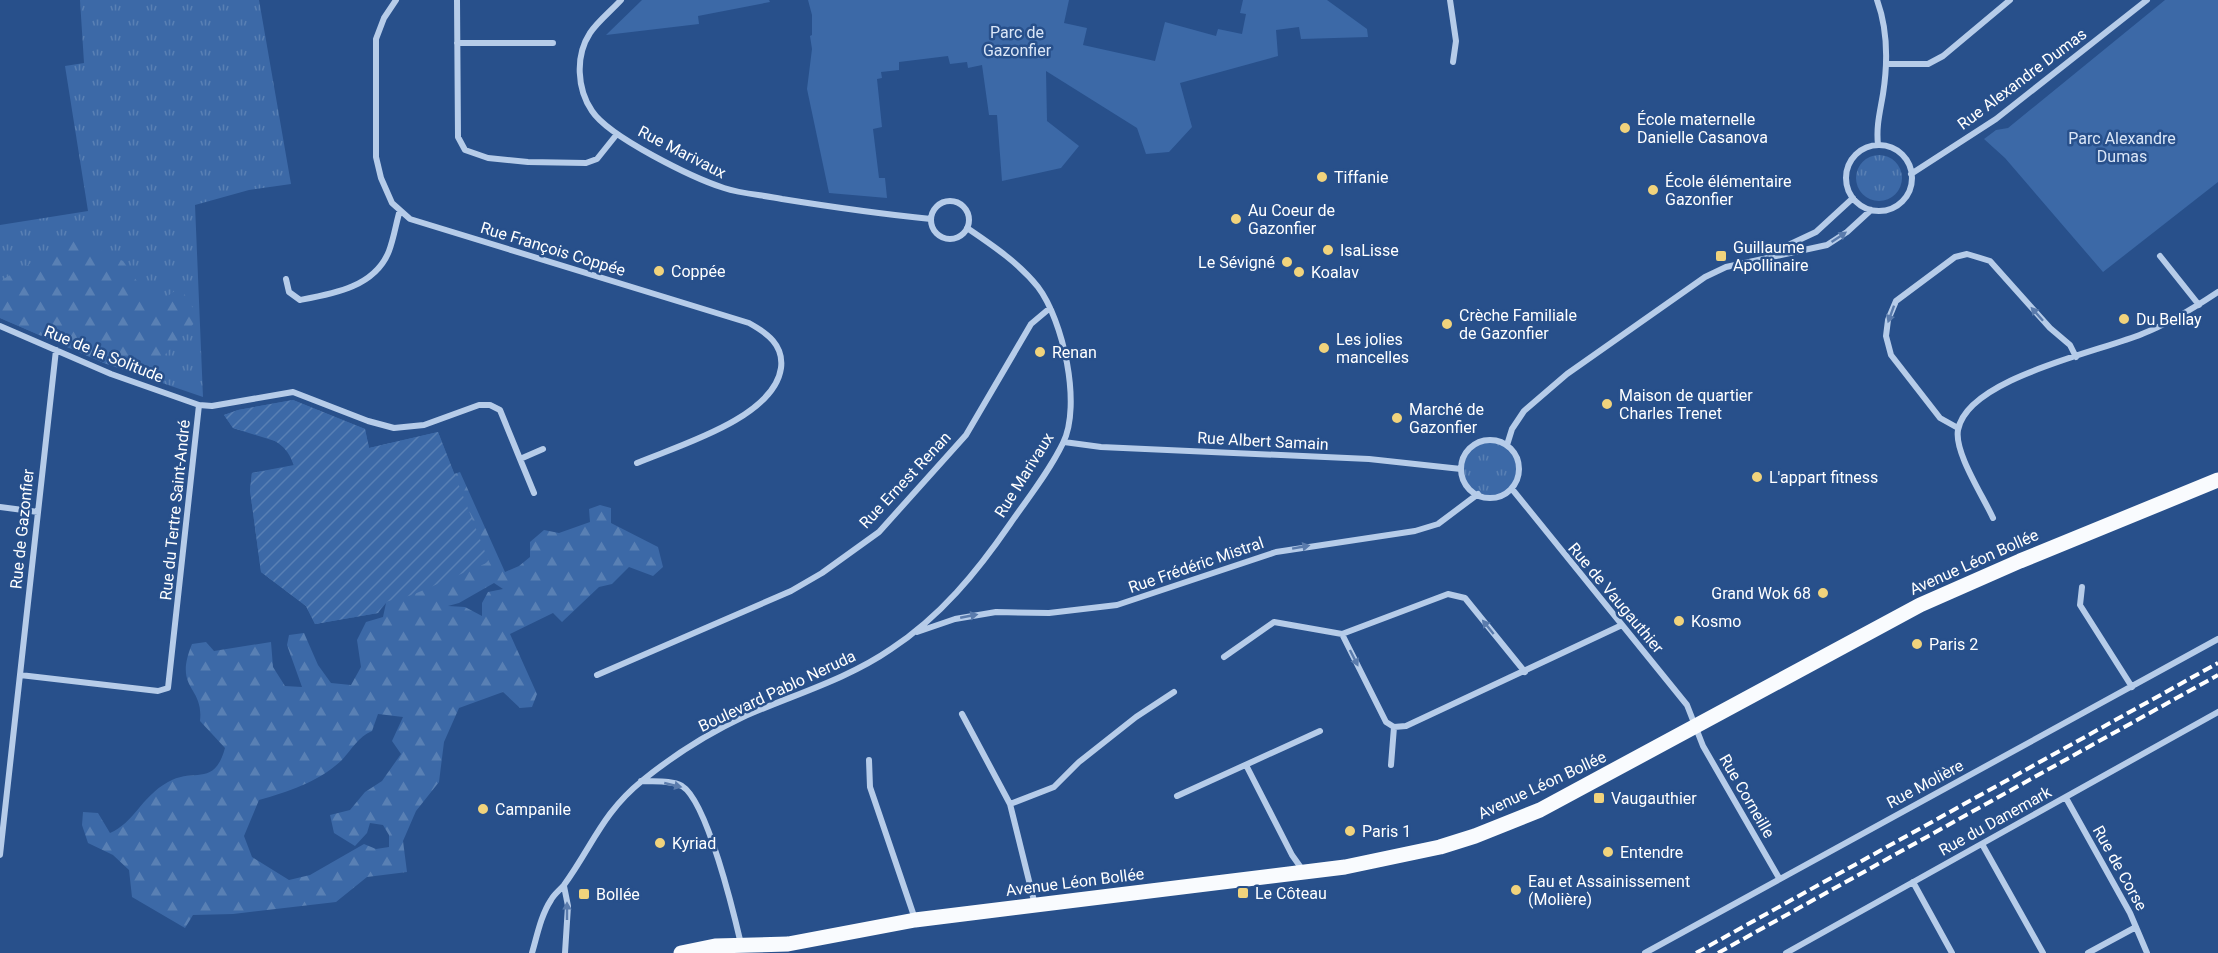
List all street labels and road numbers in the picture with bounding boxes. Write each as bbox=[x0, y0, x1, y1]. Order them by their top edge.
street label: Rue Alexandre Dumas bbox=[1954, 24, 2090, 134]
street label: Rue Marivaux bbox=[635, 122, 729, 182]
street label: Rue François Coppée bbox=[478, 218, 628, 280]
street label: Rue de la Solitude bbox=[41, 321, 167, 387]
street label: Rue du Tertre Saint-André bbox=[156, 419, 194, 601]
street label: Rue Ernest Renan bbox=[855, 428, 955, 532]
street label: Rue Albert Samain bbox=[1197, 428, 1329, 454]
street label: Rue Marivaux bbox=[990, 429, 1058, 521]
street label: Rue de Gazonfier bbox=[6, 467, 38, 590]
street label: Avenue Léon Bollée bbox=[1907, 525, 2041, 599]
street label: Rue Frédéric Mistral bbox=[1126, 533, 1266, 597]
street label: Rue de Vaugauthier bbox=[1564, 539, 1668, 658]
street label: Boulevard Pablo Neruda bbox=[695, 646, 859, 736]
street label: Avenue Léon Bollée bbox=[1475, 747, 1609, 823]
street label: Rue Corneille bbox=[1715, 751, 1779, 841]
street label: Rue Molière bbox=[1883, 756, 1967, 812]
street label: Rue du Danemark bbox=[1935, 782, 2055, 860]
street label: Rue de Corse bbox=[2089, 822, 2151, 914]
street label: Avenue Léon Bollée bbox=[1005, 864, 1145, 900]

